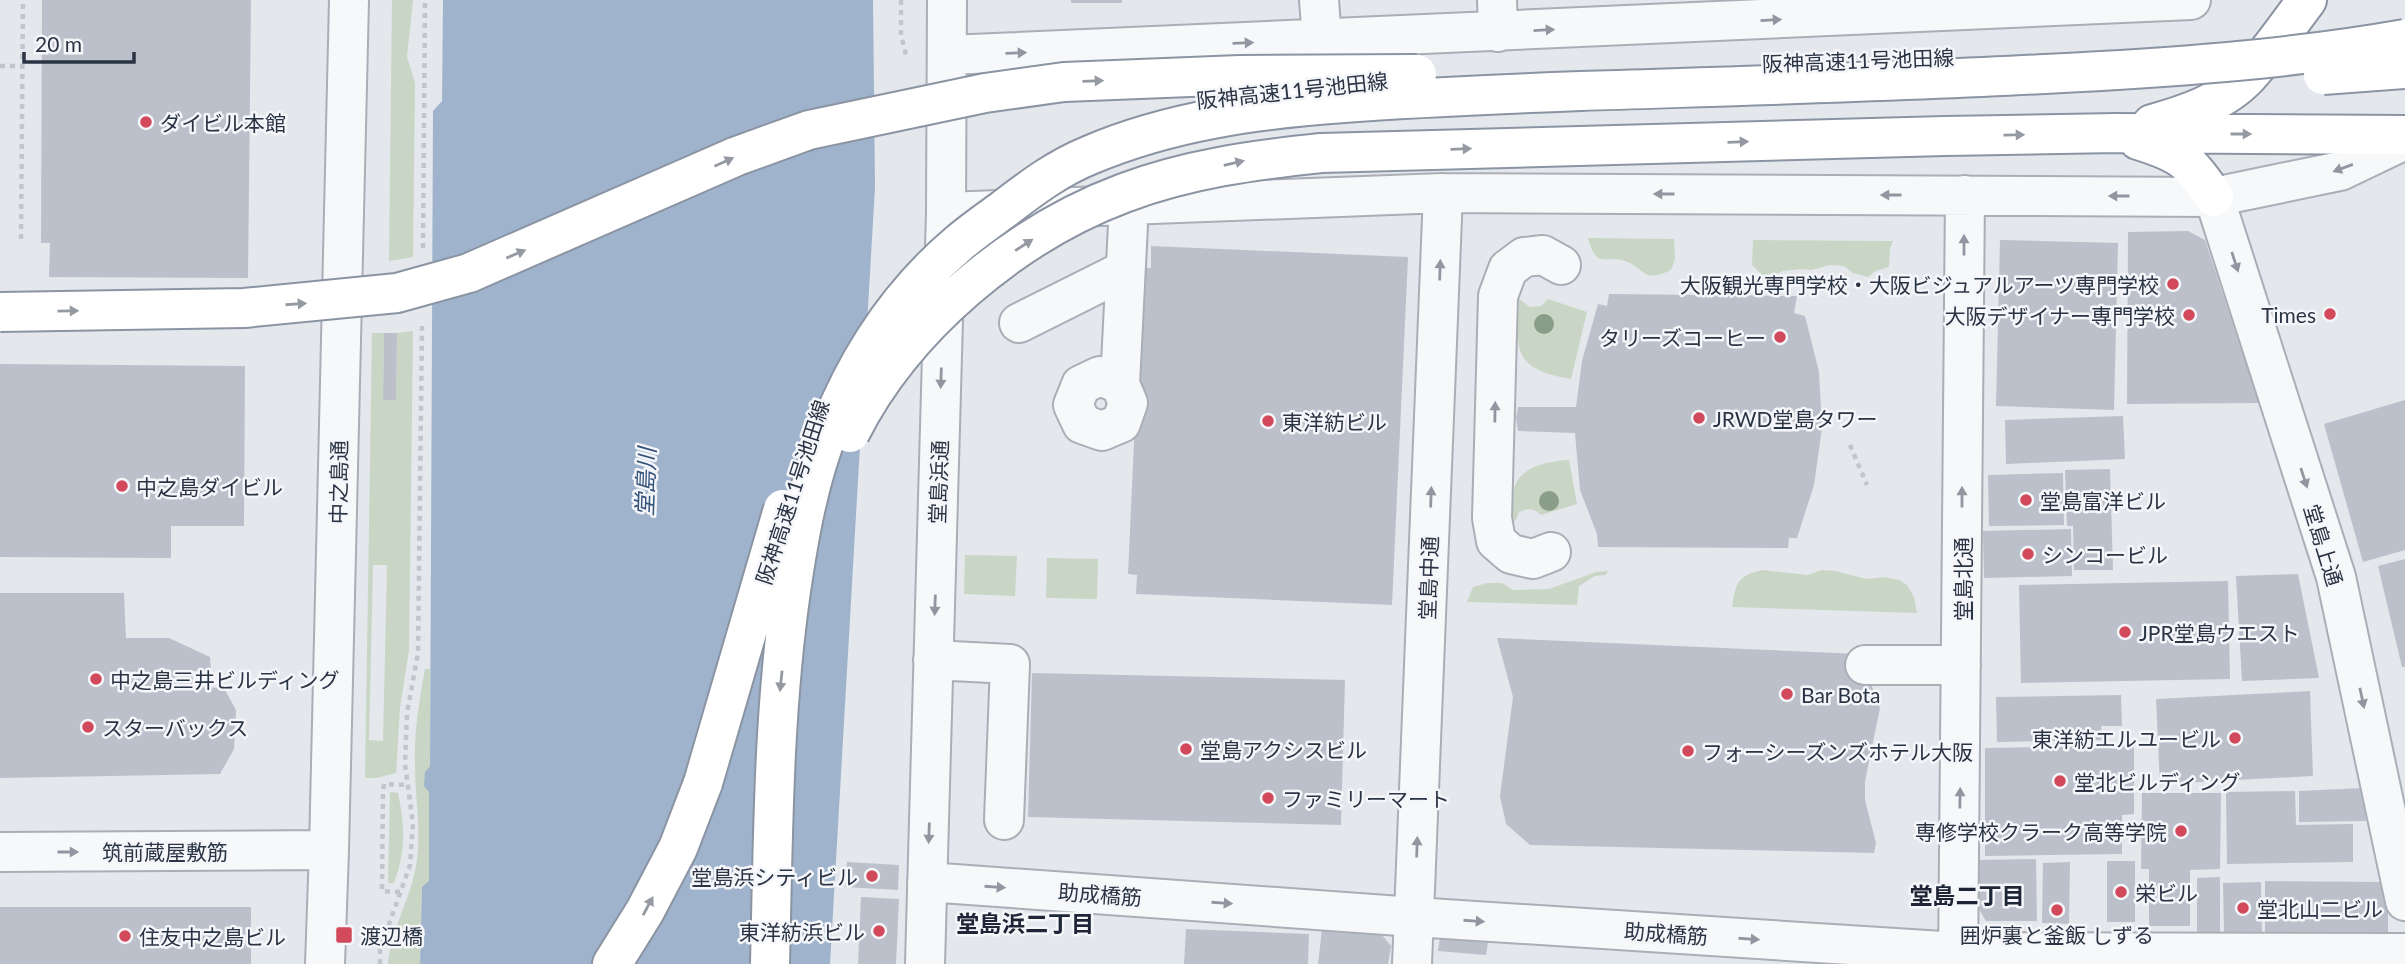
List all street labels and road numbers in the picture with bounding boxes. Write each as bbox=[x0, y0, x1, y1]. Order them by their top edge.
street label: 阪神高速11号池田線 bbox=[1761, 44, 1955, 76]
street label: 阪神高速11号池田線 bbox=[1195, 68, 1389, 112]
street label: 阪神高速11号池田線 bbox=[750, 397, 834, 587]
street label: 中之島通 bbox=[325, 440, 351, 524]
street label: 堂島浜通 bbox=[924, 440, 952, 524]
street label: 堂島上通 bbox=[2300, 501, 2348, 589]
street label: 堂島中通 bbox=[1414, 536, 1442, 620]
street label: 堂島北通 bbox=[1950, 537, 1975, 621]
street label: 筑前蔵屋敷筋 bbox=[102, 839, 228, 864]
street label: 助成橋筋 bbox=[1057, 879, 1143, 909]
street label: 助成橋筋 bbox=[1623, 918, 1709, 948]

